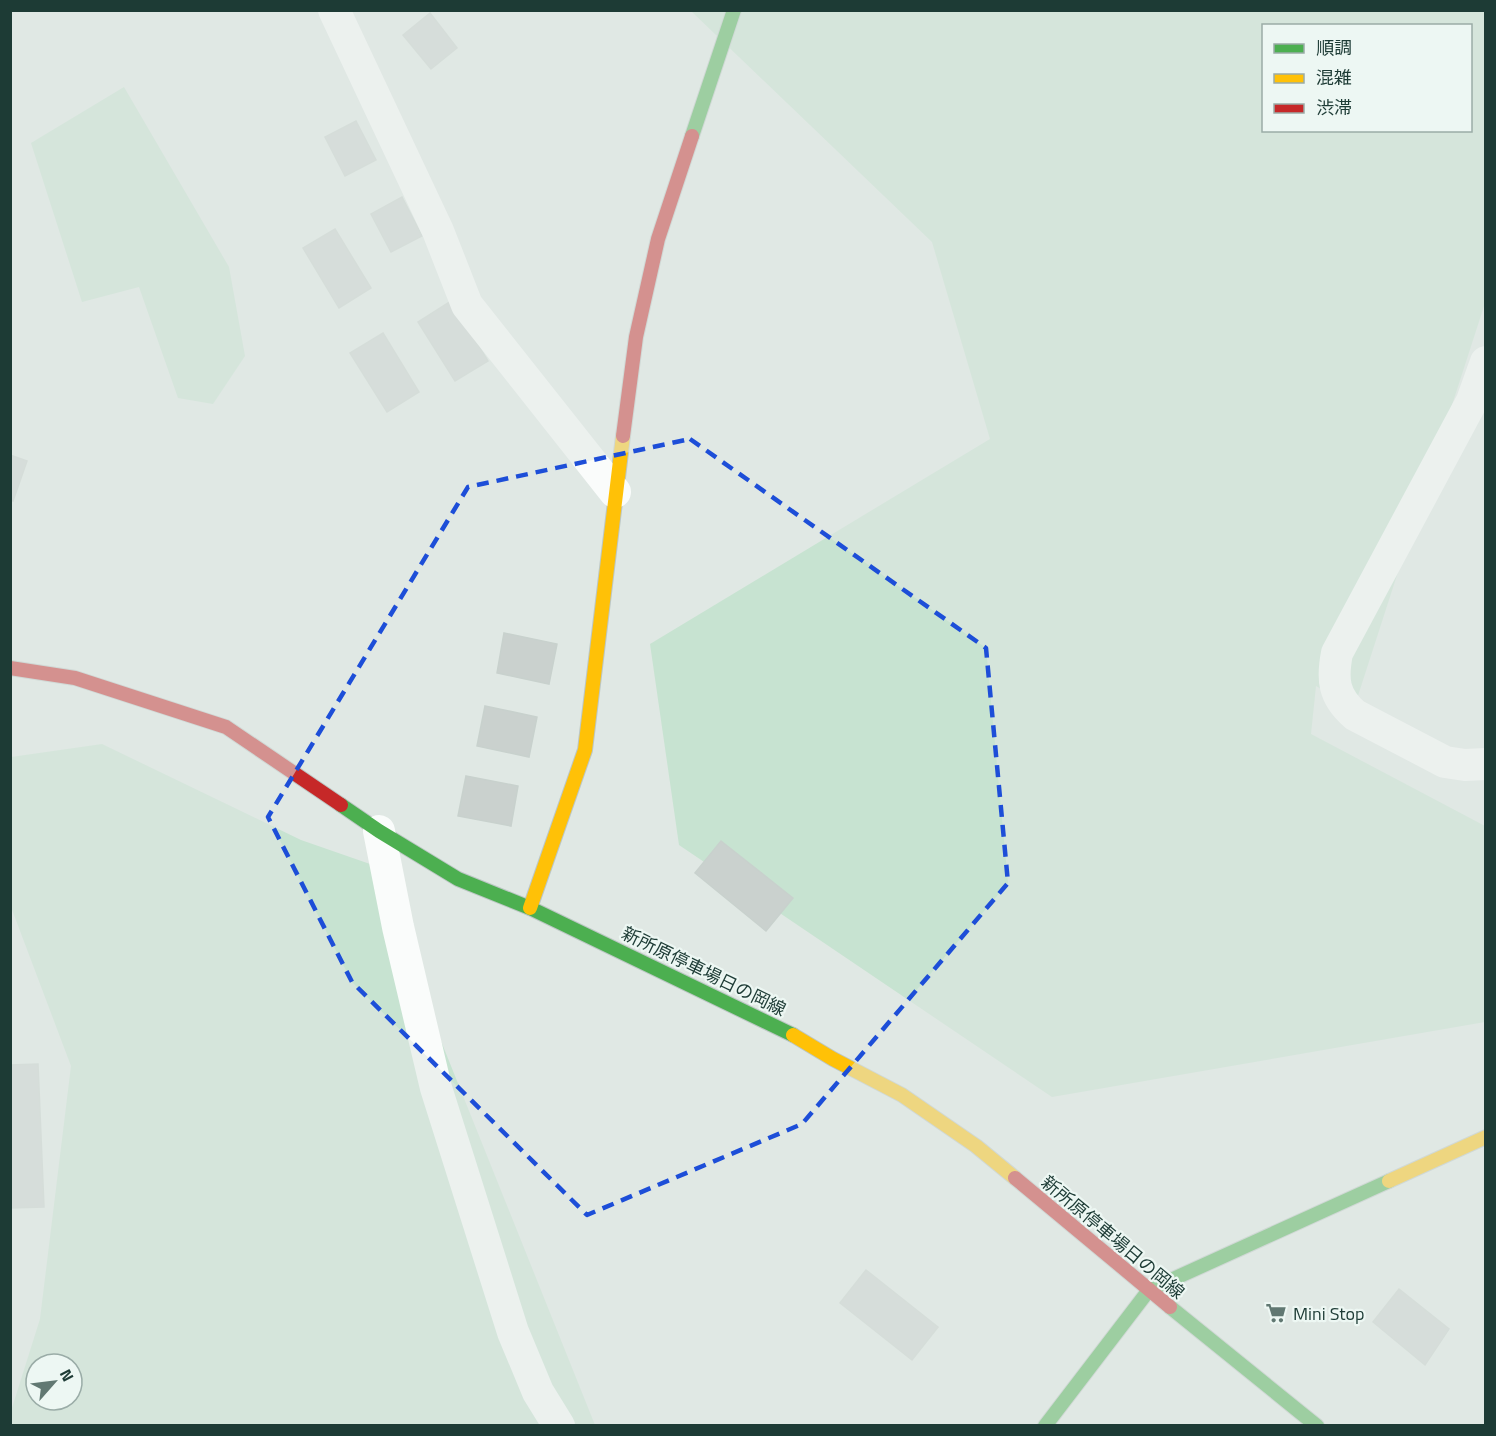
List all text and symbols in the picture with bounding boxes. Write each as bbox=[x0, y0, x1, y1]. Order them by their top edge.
legend bbox=[1262, 24, 1472, 132]
text: 順調 bbox=[1316, 34, 1352, 61]
text: 混雑 bbox=[1316, 64, 1352, 91]
text: 渋滞 bbox=[1316, 94, 1352, 121]
street label: 新所原停車場日の岡線 bbox=[617, 919, 791, 1023]
street label: 新所原停車場日の岡線 bbox=[1035, 1169, 1191, 1305]
place label: Mini Stop bbox=[1293, 1300, 1365, 1327]
supermarket icon: Mini Stop bbox=[1264, 1301, 1288, 1325]
north arrow bbox=[24, 1352, 84, 1412]
text: N bbox=[54, 1364, 80, 1385]

